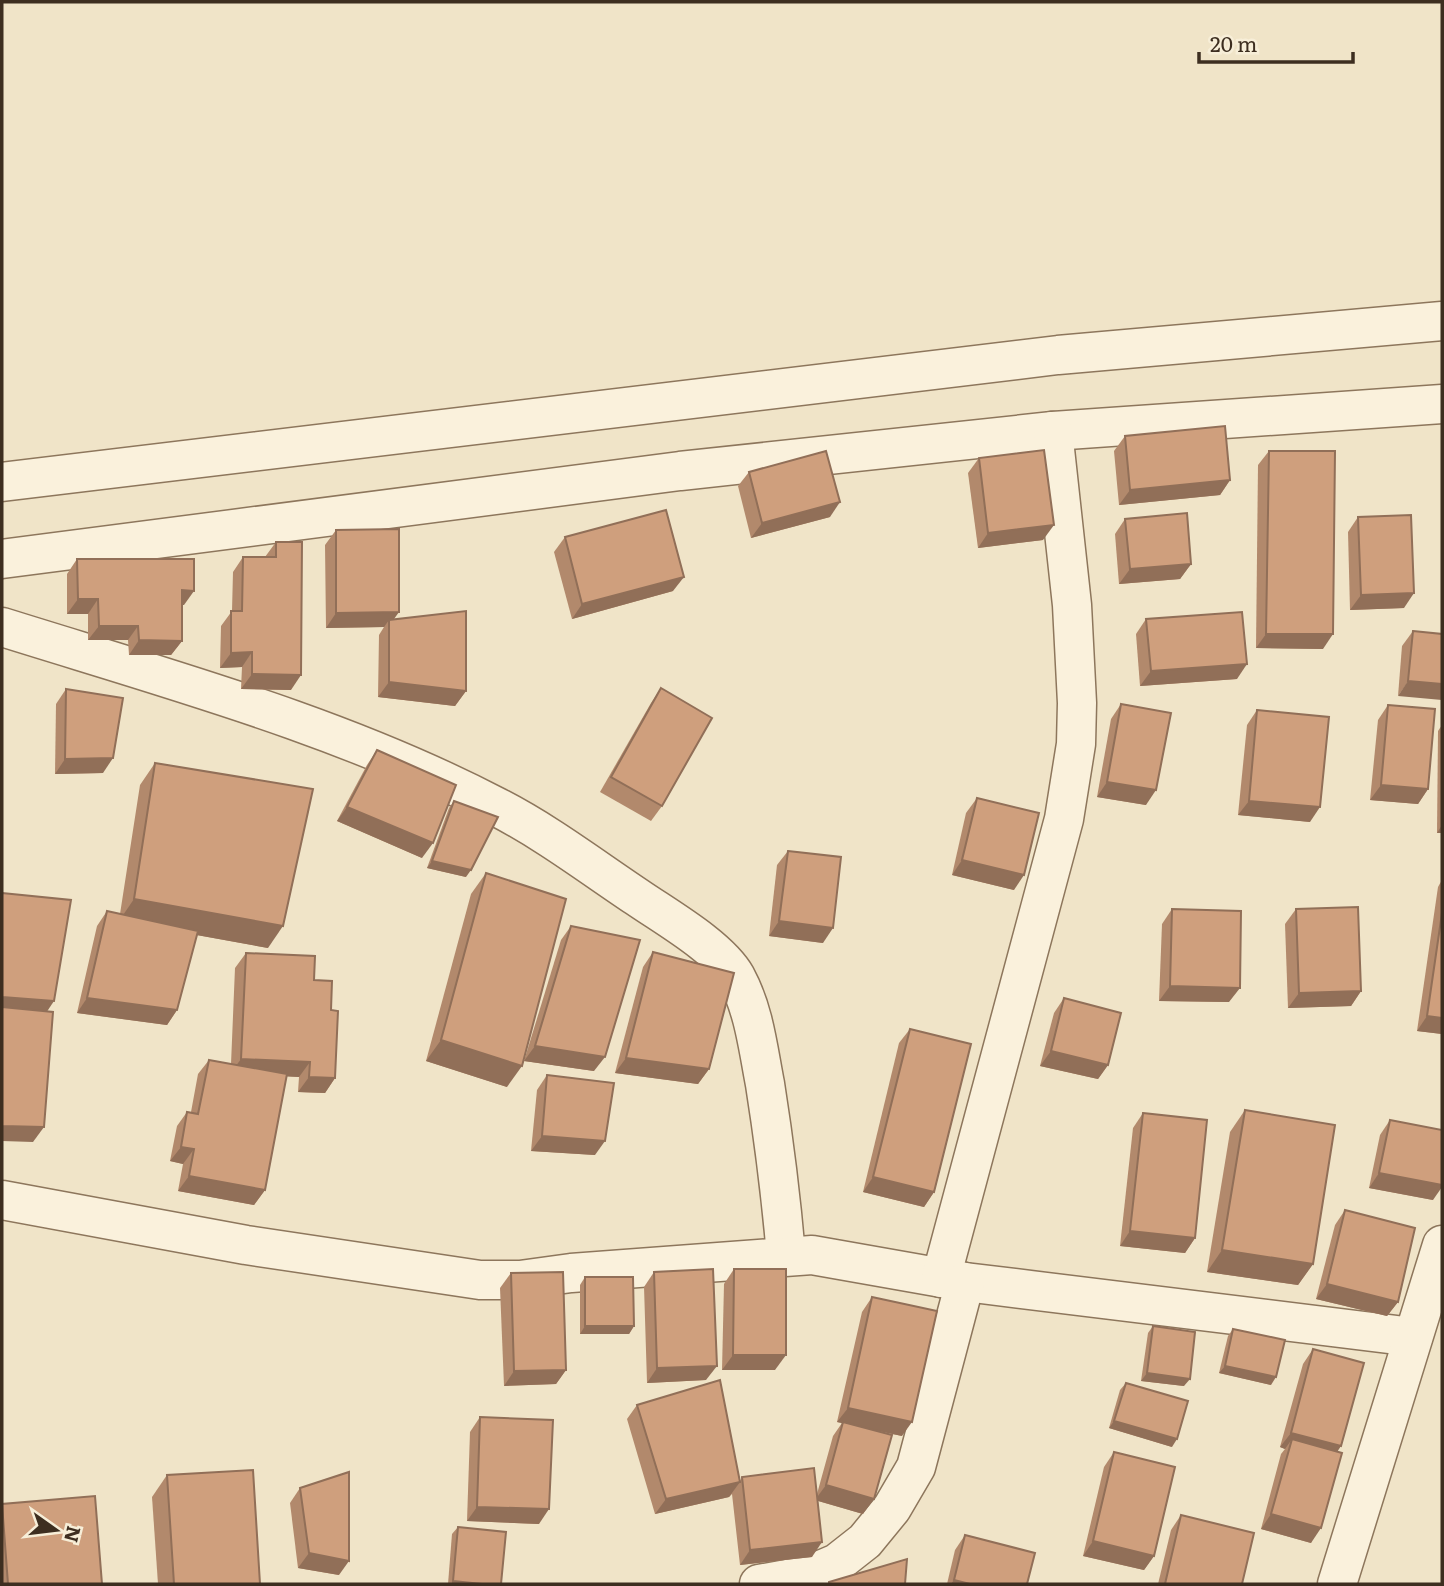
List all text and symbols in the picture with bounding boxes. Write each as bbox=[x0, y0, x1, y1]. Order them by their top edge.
scale bar bbox=[1199, 21, 1353, 65]
text: 20 m bbox=[1210, 27, 1257, 58]
north arrow bbox=[21, 1495, 91, 1565]
text: N bbox=[58, 1523, 89, 1546]

